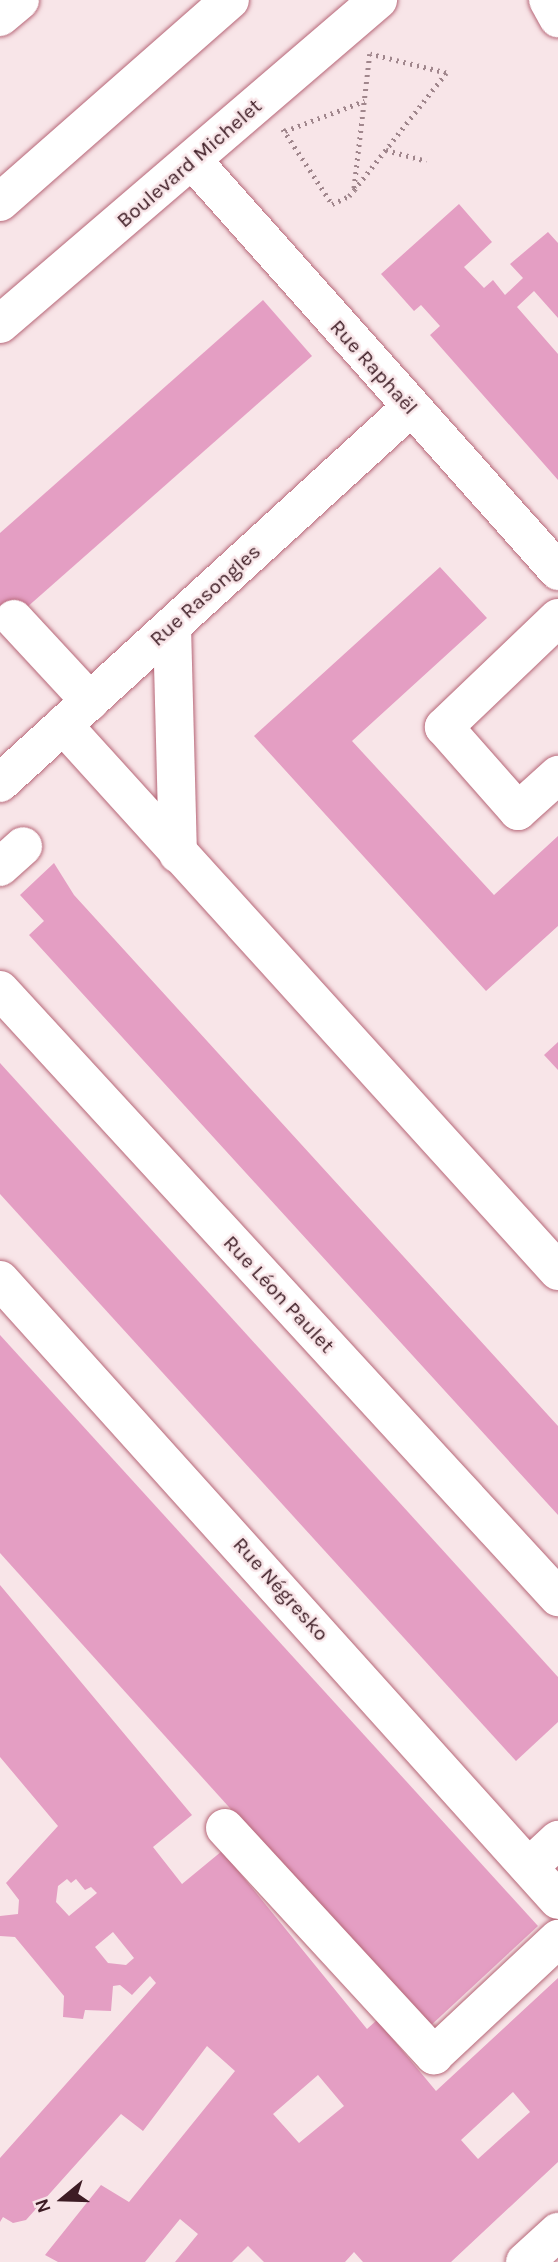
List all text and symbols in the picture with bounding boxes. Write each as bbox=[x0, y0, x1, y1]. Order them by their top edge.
street label: Boulevard Michelet bbox=[111, 93, 267, 233]
street label: Rue Raphaël bbox=[325, 314, 423, 420]
street label: Rue Rasongles bbox=[144, 539, 266, 651]
street label: Rue Léon Paulet bbox=[218, 1230, 340, 1358]
street label: Rue Négresko bbox=[228, 1532, 334, 1646]
north arrow bbox=[28, 2164, 98, 2234]
text: N bbox=[31, 2196, 56, 2216]

